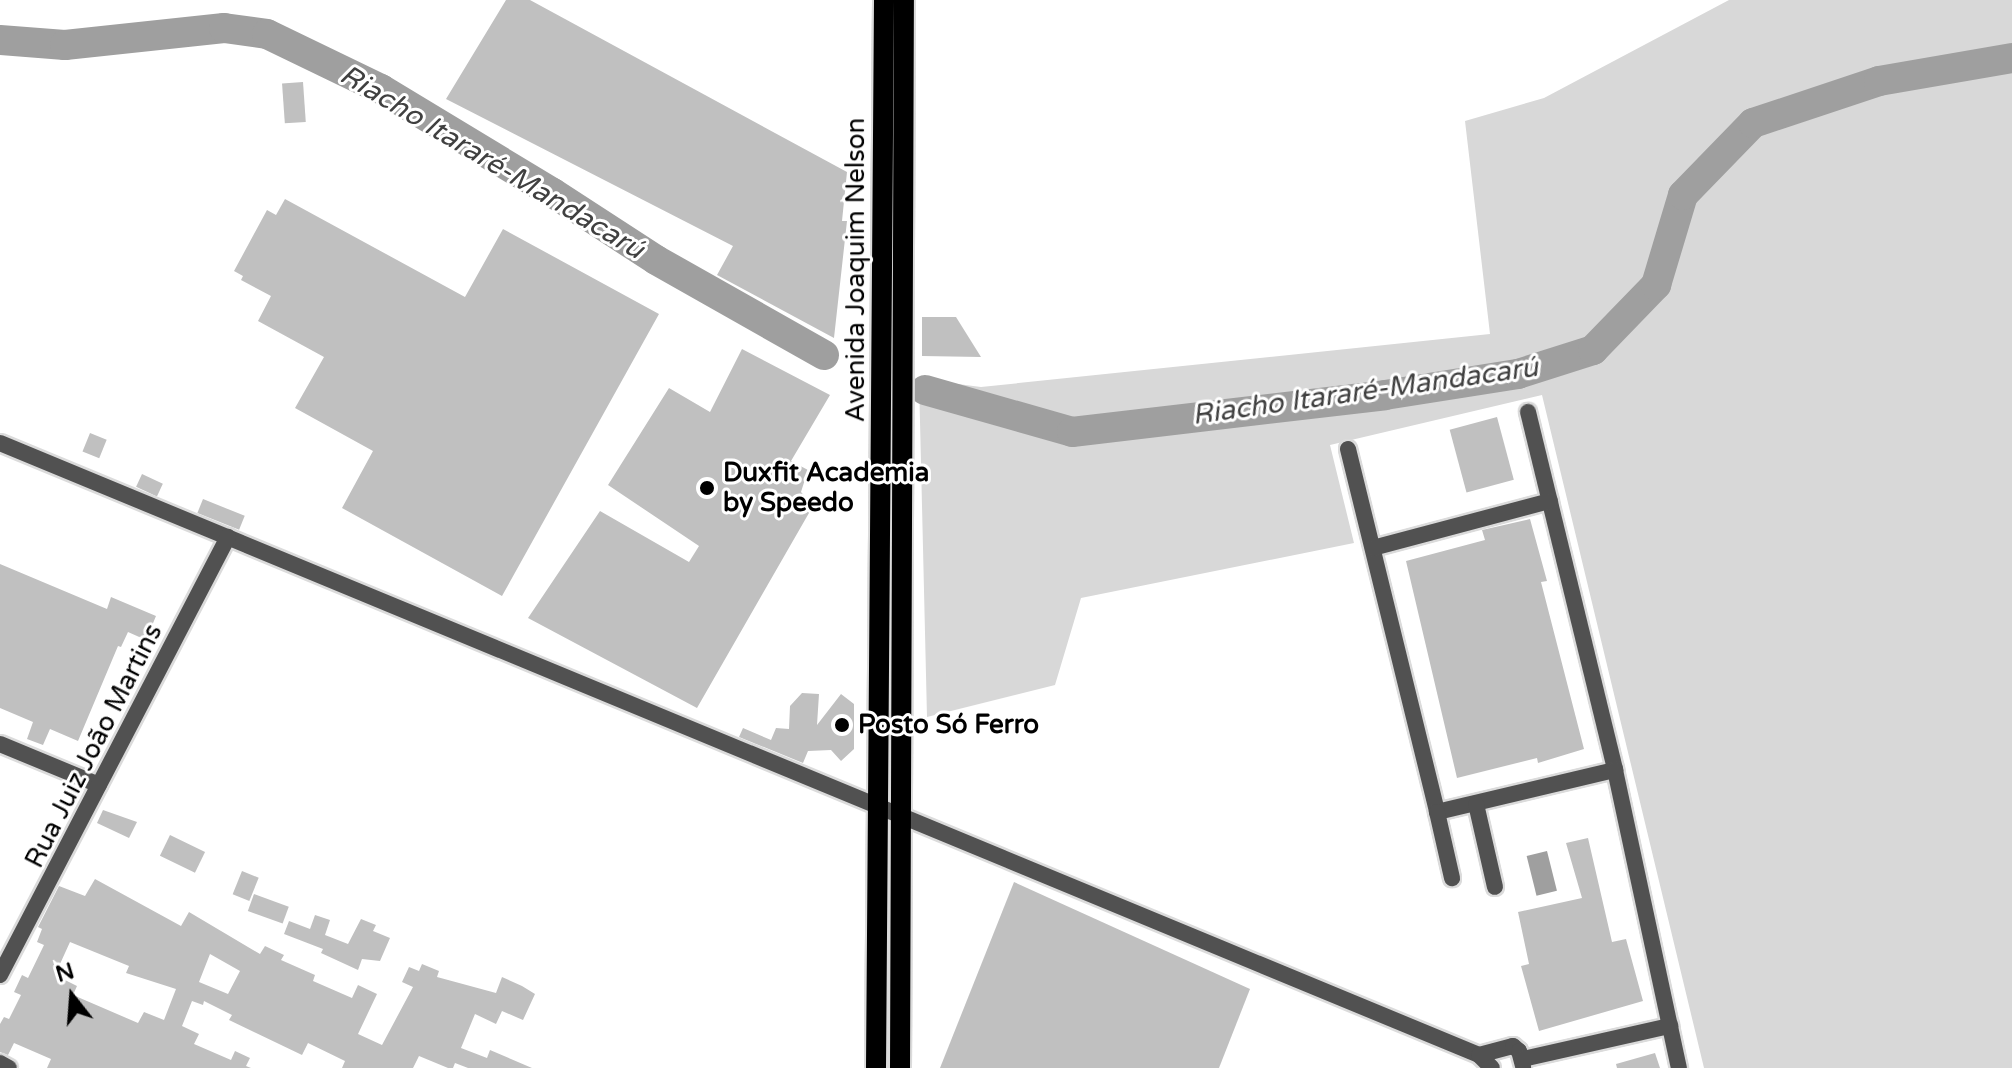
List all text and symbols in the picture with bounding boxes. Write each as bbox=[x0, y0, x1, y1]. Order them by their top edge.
water label: Riacho Itararé-Mandacarú bbox=[334, 58, 650, 266]
street label: Avenida Joaquim Nelson bbox=[840, 118, 872, 422]
water label: Riacho Itararé-Mandacarú bbox=[1190, 350, 1540, 432]
place label: Duxfit Academia by Speedo bbox=[723, 457, 929, 518]
marker: Duxfit Academia by Speedo bbox=[698, 479, 716, 497]
street label: Rua Juiz João Martins bbox=[19, 619, 169, 873]
place label: Posto Só Ferro bbox=[858, 709, 1039, 741]
marker: Posto Só Ferro bbox=[833, 716, 851, 734]
north arrow bbox=[32, 956, 112, 1036]
text: N bbox=[53, 958, 77, 988]

